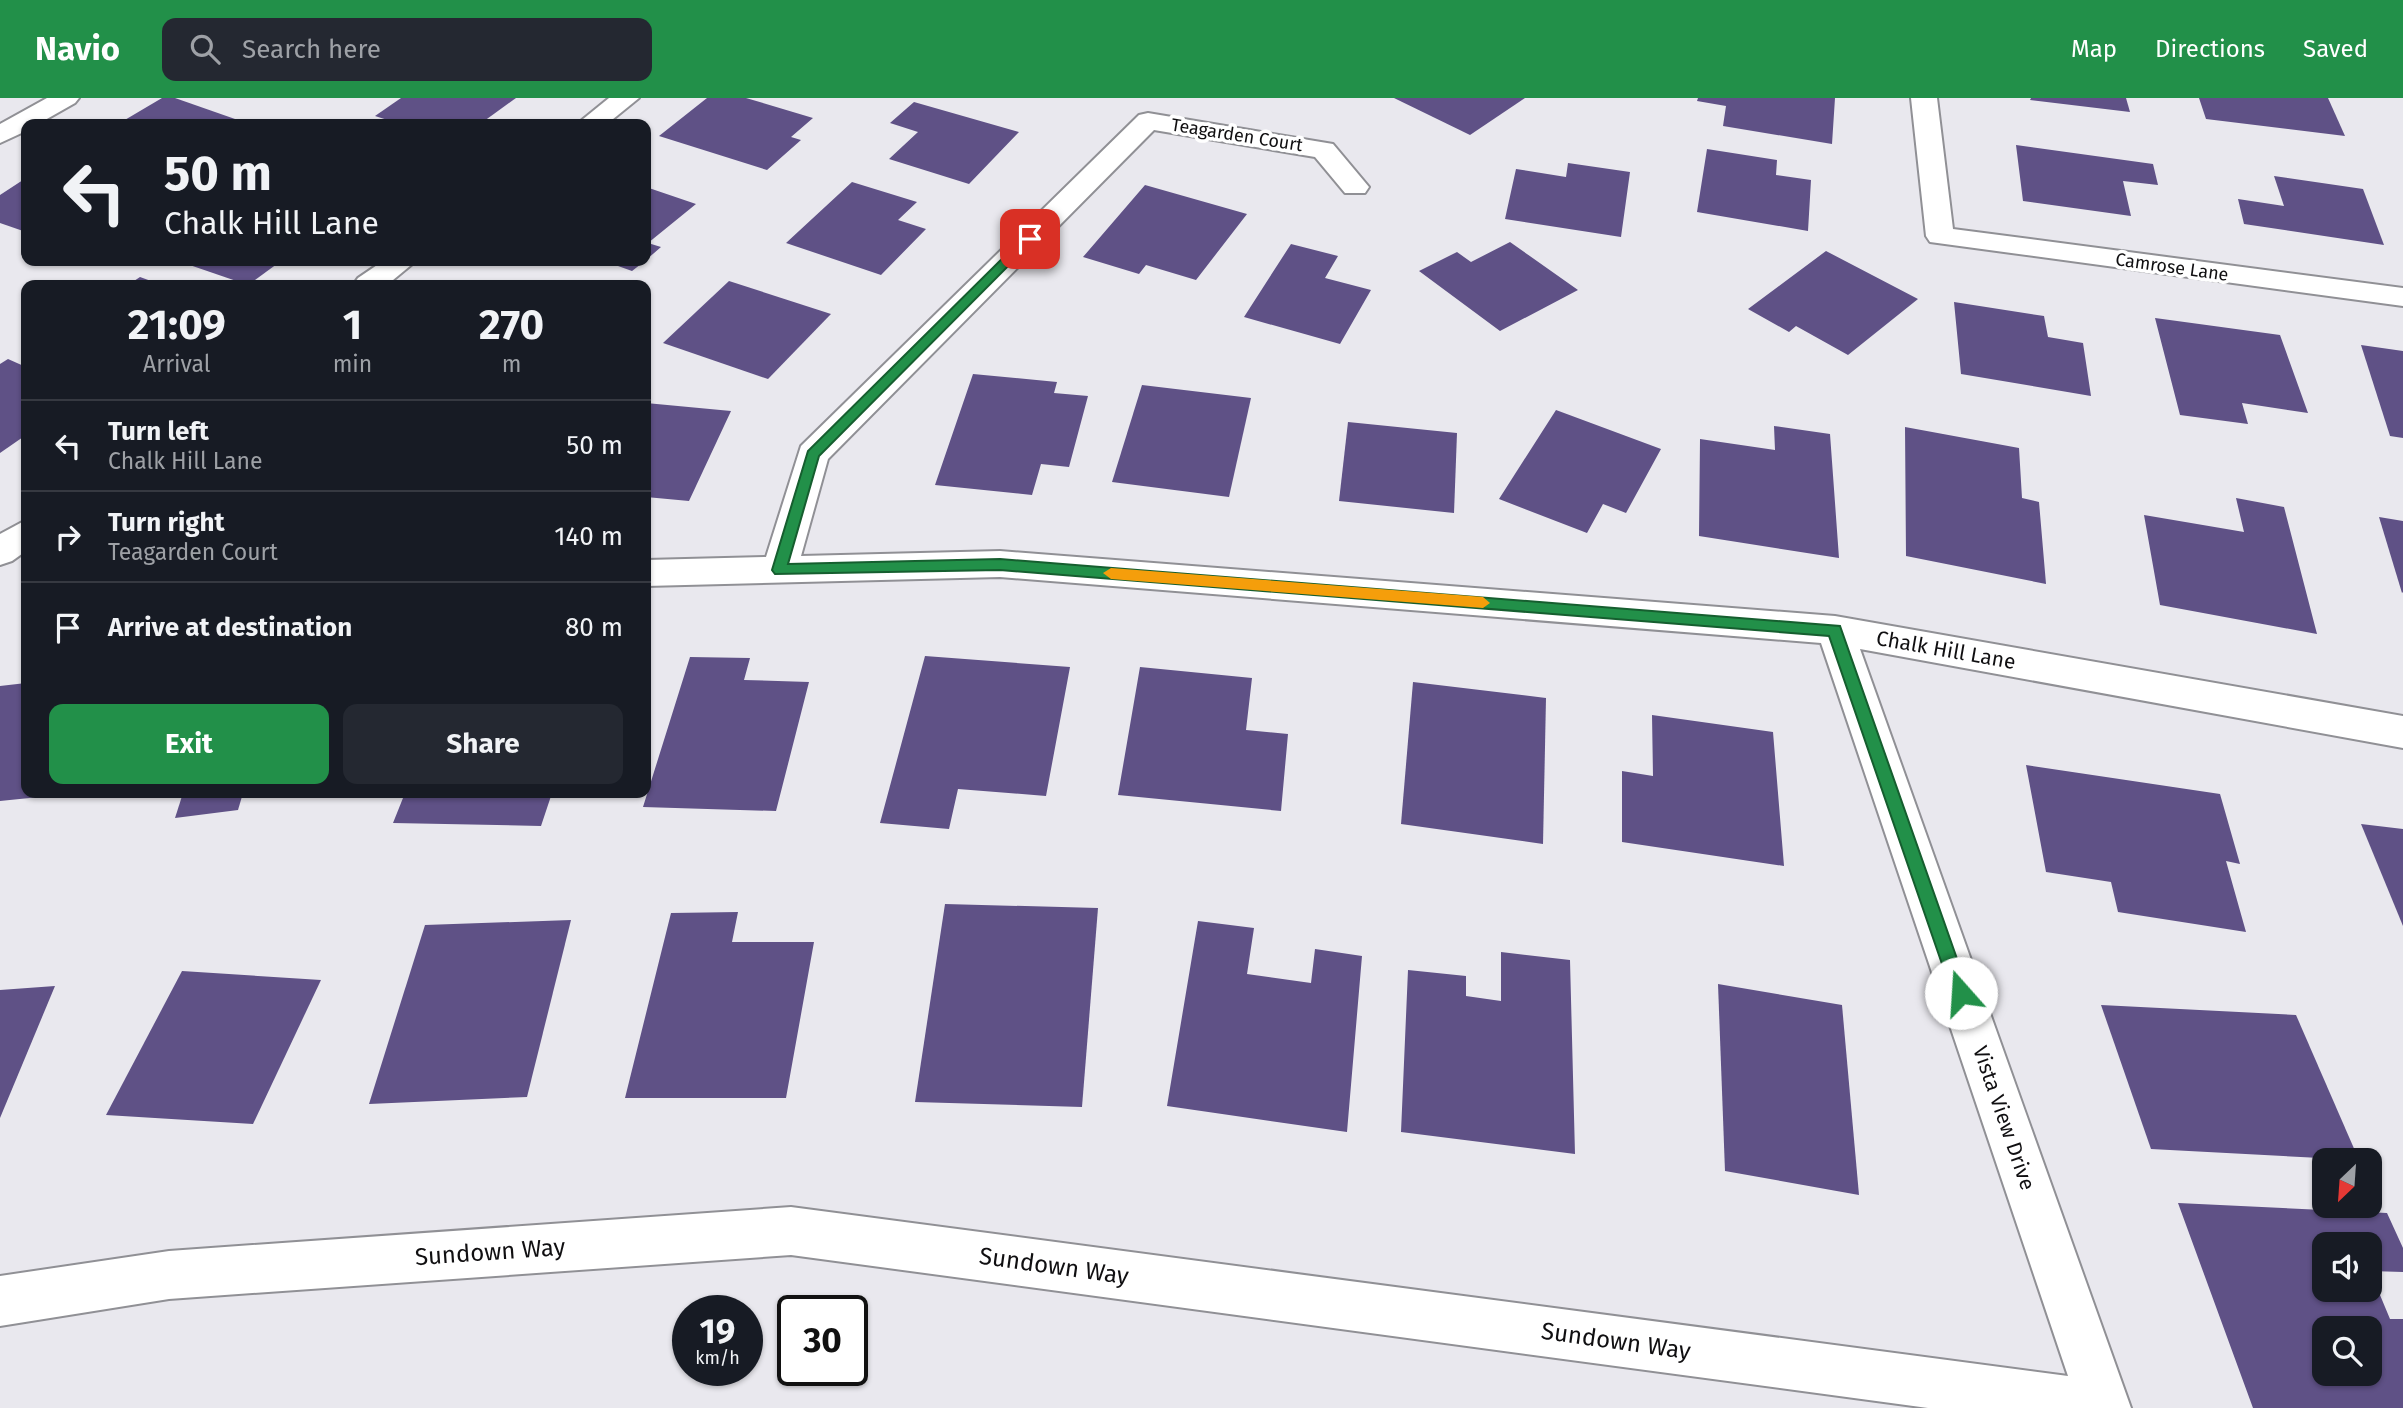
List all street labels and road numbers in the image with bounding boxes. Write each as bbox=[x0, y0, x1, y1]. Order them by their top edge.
street label: Teagarden Court bbox=[1170, 114, 1305, 156]
street label: Camrose Lane bbox=[2114, 248, 2230, 286]
street label: Chalk Hill Lane bbox=[1874, 625, 2018, 675]
street label: Vista View Drive bbox=[1967, 1042, 2041, 1194]
street label: Sundown Way bbox=[414, 1233, 566, 1271]
street label: Sundown Way bbox=[977, 1242, 1131, 1290]
street label: Sundown Way bbox=[1539, 1317, 1693, 1365]

